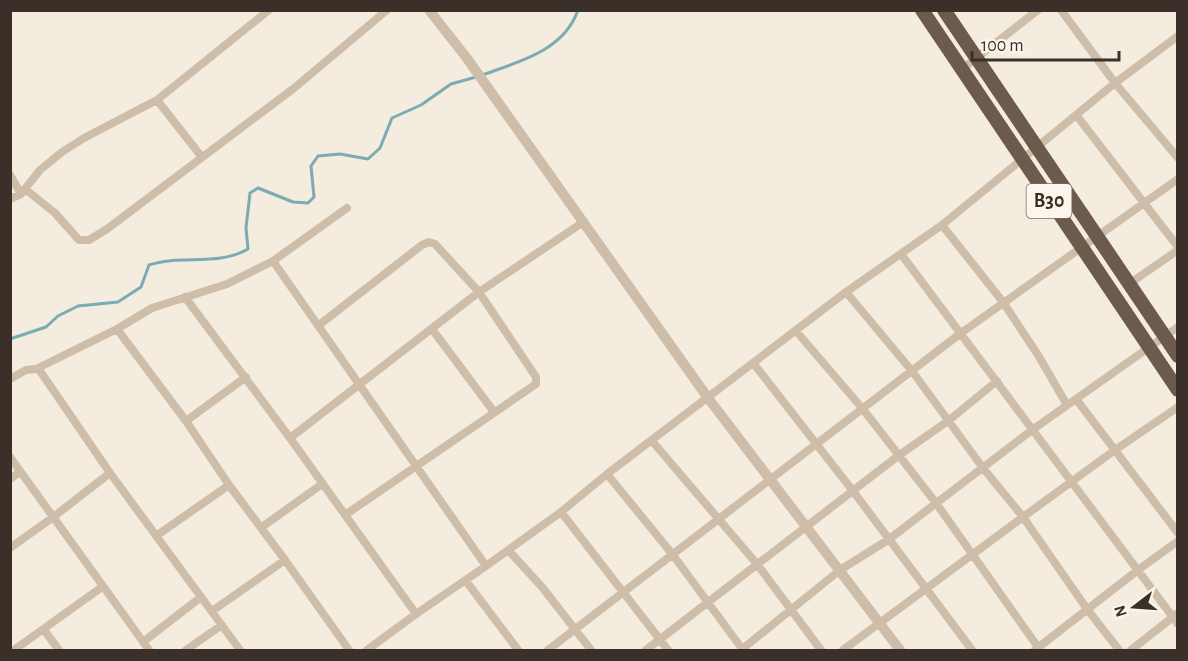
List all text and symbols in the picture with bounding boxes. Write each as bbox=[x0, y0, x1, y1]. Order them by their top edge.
scale bar bbox=[972, 24, 1119, 62]
text: 100 m bbox=[981, 37, 1024, 55]
road number: B30 bbox=[1026, 184, 1072, 218]
north arrow bbox=[1104, 577, 1164, 637]
text: N bbox=[1111, 603, 1130, 619]

